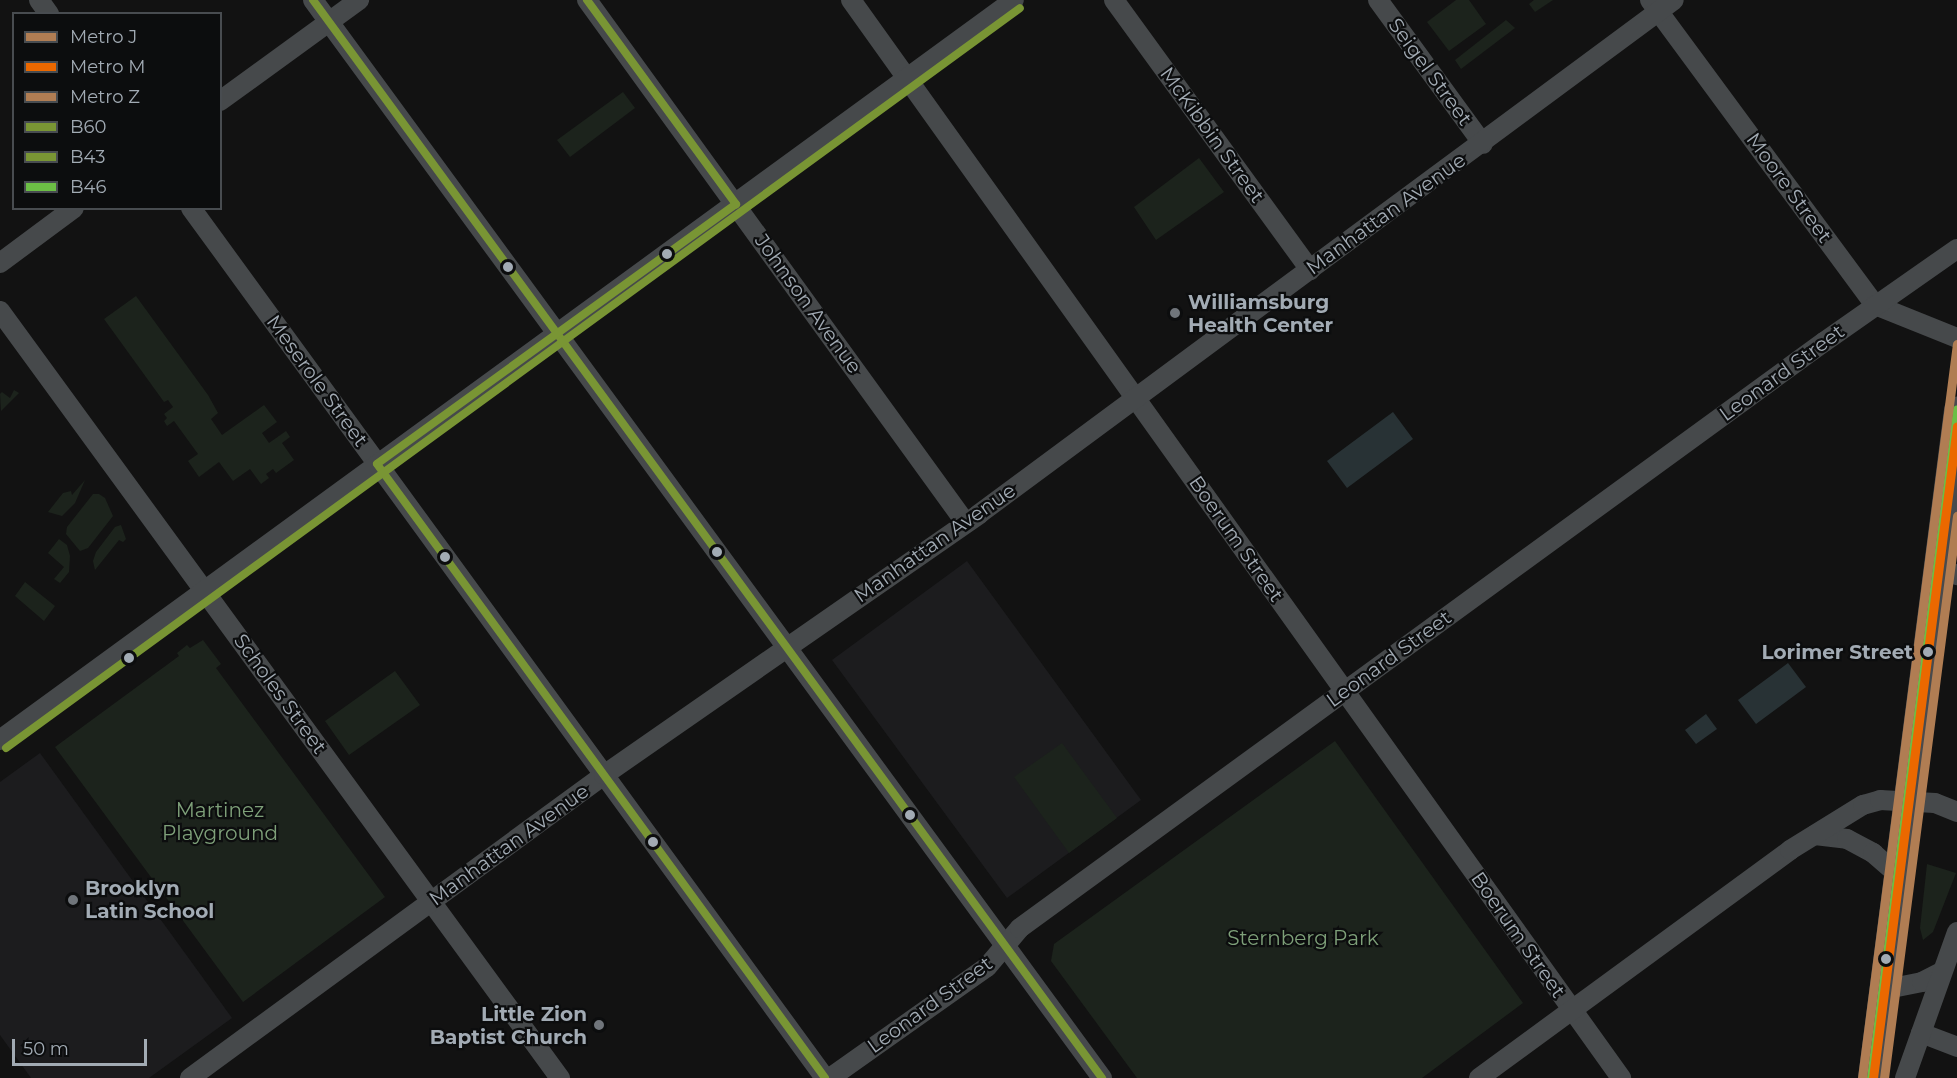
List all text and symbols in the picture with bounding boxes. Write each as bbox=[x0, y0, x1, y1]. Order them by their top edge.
legend bbox=[12, 12, 222, 210]
street label: Seigel Street bbox=[1383, 14, 1477, 130]
text: Metro J bbox=[70, 26, 137, 48]
text: Metro M bbox=[70, 56, 146, 78]
street label: McKibbin Street bbox=[1155, 63, 1269, 207]
text: Metro Z bbox=[70, 86, 140, 108]
text: B60 bbox=[70, 116, 106, 138]
street label: Moore Street bbox=[1741, 128, 1837, 248]
text: B43 bbox=[70, 146, 105, 168]
street label: Manhattan Avenue bbox=[1302, 148, 1470, 280]
text: B46 bbox=[70, 176, 106, 198]
street label: Johnson Avenue bbox=[749, 230, 867, 378]
unlabelled marker bbox=[661, 248, 673, 260]
unlabelled marker bbox=[502, 261, 514, 273]
place label: Williamsburg Health Center bbox=[1188, 290, 1333, 337]
marker: Williamsburg Health Center bbox=[1166, 304, 1184, 322]
street label: Meserole Street bbox=[261, 311, 373, 451]
street label: Leonard Street bbox=[1715, 320, 1849, 426]
street label: Boerum Street bbox=[1184, 471, 1288, 607]
street label: Manhattan Avenue bbox=[850, 478, 1020, 608]
unlabelled marker bbox=[711, 546, 723, 558]
unlabelled marker bbox=[439, 551, 451, 563]
street label: Leonard Street bbox=[1322, 606, 1456, 712]
street label: Scholes Street bbox=[228, 629, 332, 759]
place label: Lorimer Street bbox=[1762, 640, 1913, 664]
marker: Lorimer Street bbox=[1918, 642, 1938, 662]
unlabelled marker bbox=[123, 652, 135, 664]
street label: Manhattan Avenue bbox=[425, 779, 593, 911]
park label: Martinez Playground bbox=[162, 798, 278, 845]
unlabelled marker bbox=[904, 809, 916, 821]
unlabelled marker bbox=[647, 836, 659, 848]
street label: Boerum Street bbox=[1466, 867, 1570, 1003]
place label: Brooklyn Latin School bbox=[85, 876, 214, 923]
marker: Brooklyn Latin School bbox=[66, 893, 80, 907]
park label: Sternberg Park bbox=[1227, 926, 1379, 950]
street label: Leonard Street bbox=[863, 952, 997, 1058]
unlabelled marker bbox=[1880, 953, 1892, 965]
place label: Little Zion Baptist Church bbox=[430, 1002, 587, 1049]
marker: Little Zion Baptist Church bbox=[592, 1018, 606, 1032]
scale bar bbox=[15, 1027, 150, 1065]
text: 50 m bbox=[23, 1038, 69, 1060]

